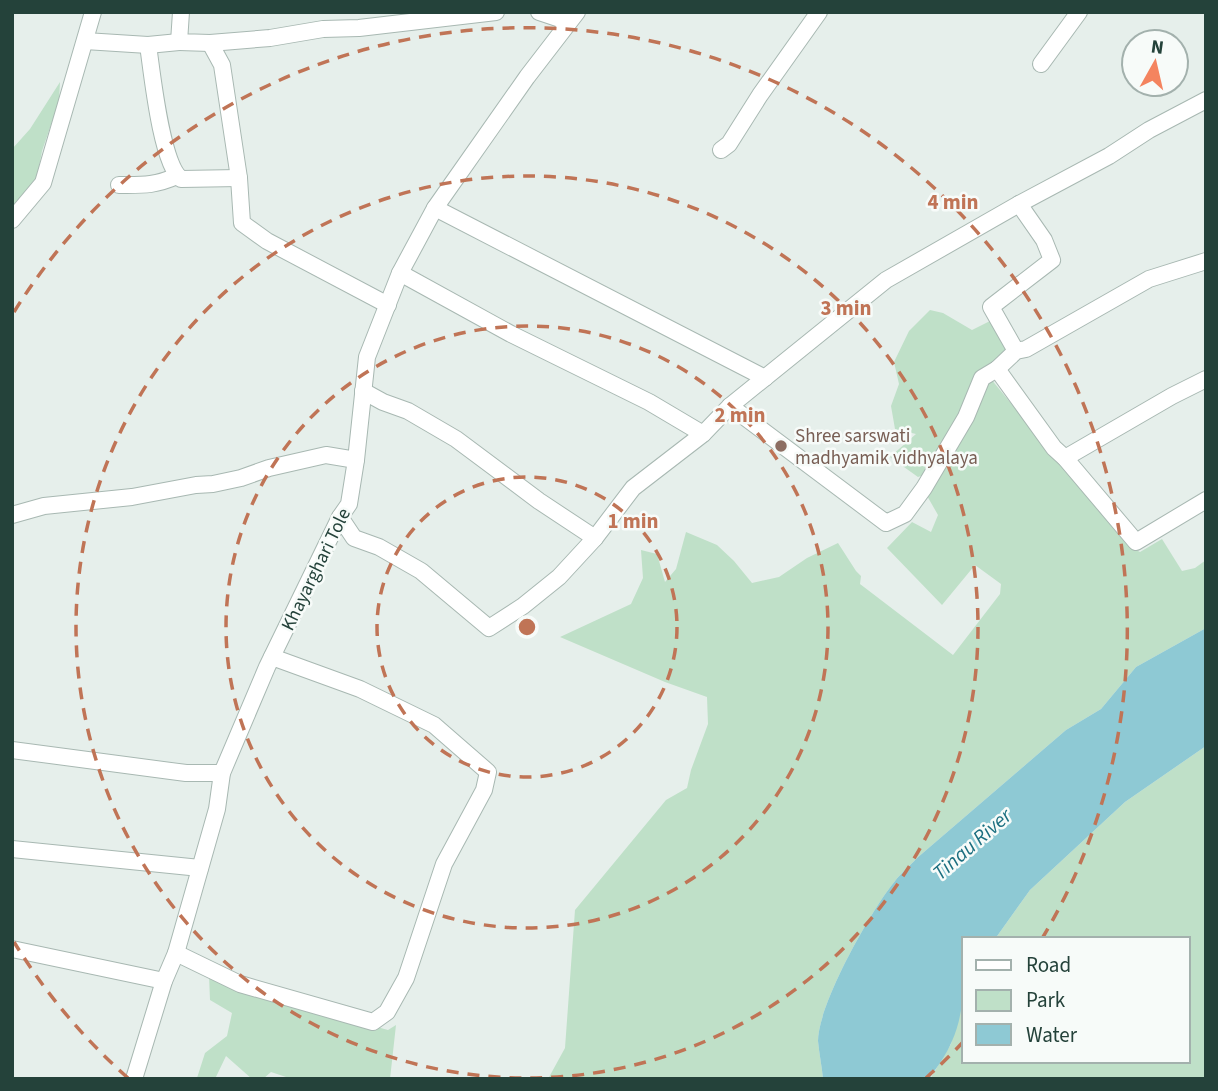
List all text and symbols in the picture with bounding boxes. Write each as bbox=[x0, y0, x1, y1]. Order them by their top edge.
north arrow bbox=[1120, 28, 1190, 98]
text: N bbox=[1149, 33, 1165, 62]
text: 4 min bbox=[927, 187, 979, 217]
text: 3 min bbox=[820, 293, 872, 323]
text: 2 min bbox=[714, 400, 766, 430]
place label: Shree sarswati madhyamik vidhyalaya bbox=[795, 423, 978, 472]
marker: Shree sarswati madhyamik vidhyalaya bbox=[773, 438, 789, 454]
street label: Khayarghari Tole bbox=[275, 504, 358, 636]
text: 1 min bbox=[607, 506, 659, 536]
centre of rings bbox=[515, 615, 539, 639]
water label: Tinau River bbox=[926, 801, 1019, 887]
legend bbox=[962, 937, 1190, 1063]
text: Road bbox=[1026, 950, 1071, 980]
text: Park bbox=[1026, 985, 1066, 1015]
text: Water bbox=[1026, 1020, 1078, 1050]

